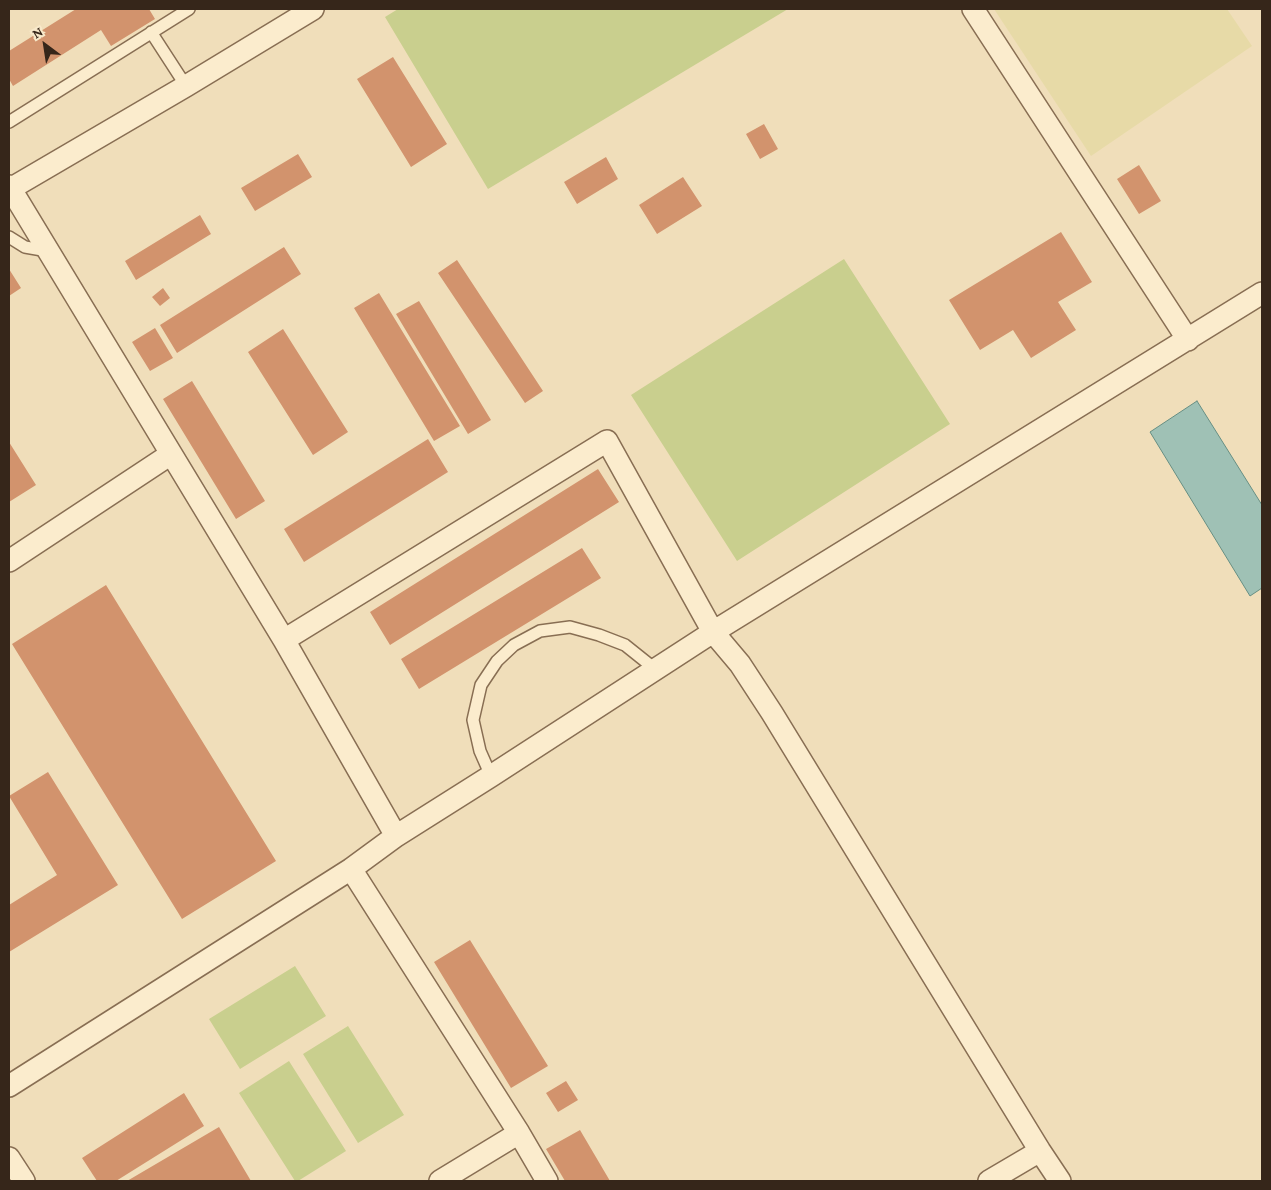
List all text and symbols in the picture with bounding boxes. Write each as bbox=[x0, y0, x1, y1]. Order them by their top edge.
north arrow bbox=[20, 20, 70, 70]
text: N bbox=[29, 23, 45, 41]

